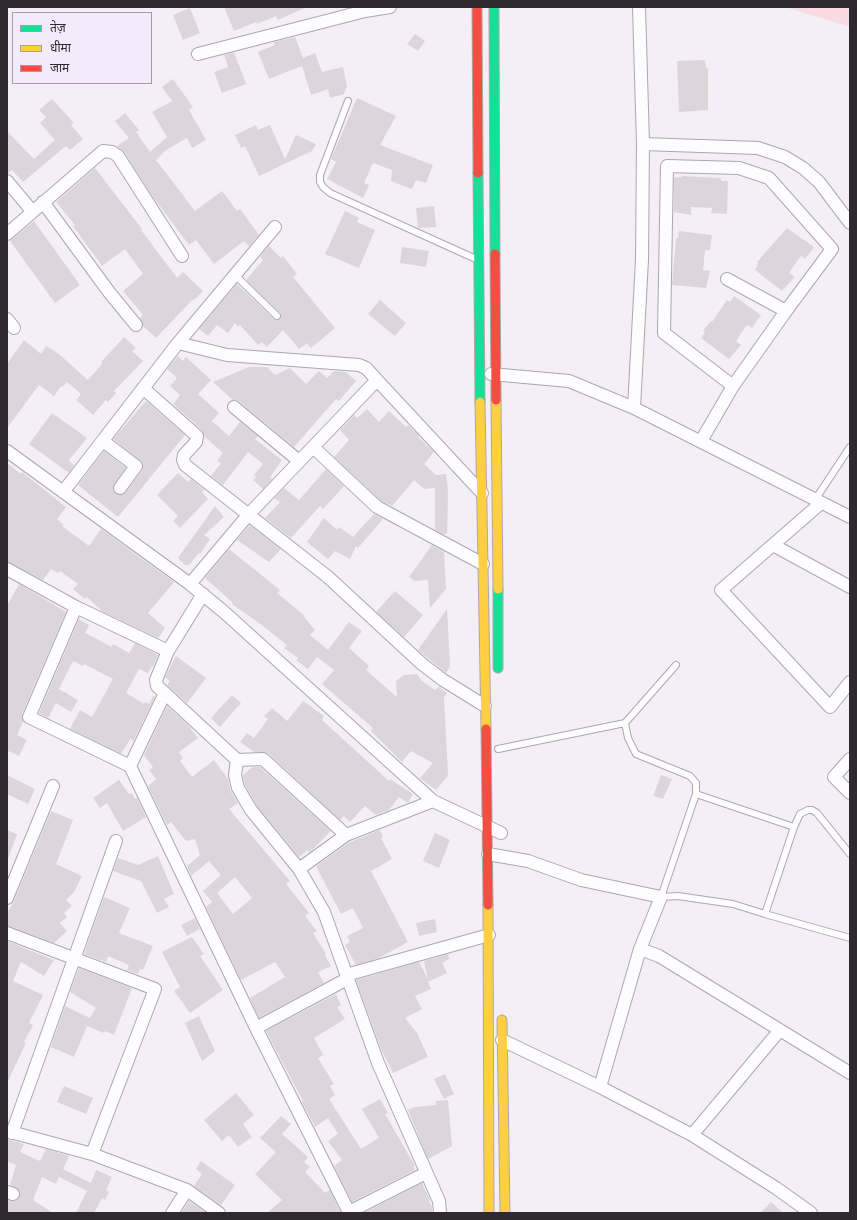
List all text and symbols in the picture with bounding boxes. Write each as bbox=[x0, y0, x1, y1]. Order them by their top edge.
legend bbox=[12, 12, 152, 84]
text: तेज़ bbox=[50, 20, 66, 36]
text: धीमा bbox=[50, 40, 71, 56]
text: जाम bbox=[50, 60, 69, 76]

